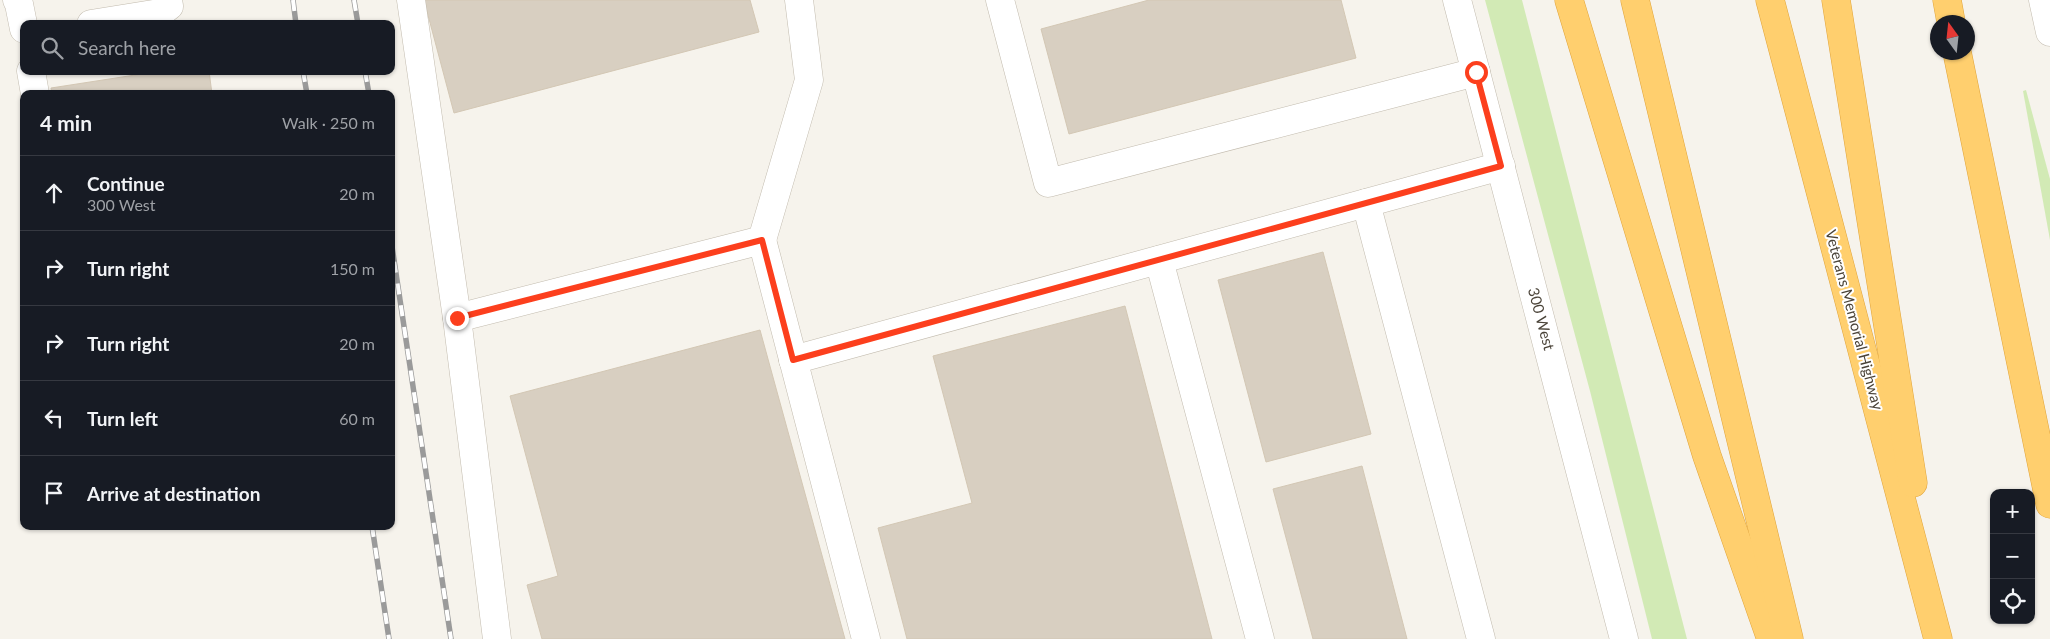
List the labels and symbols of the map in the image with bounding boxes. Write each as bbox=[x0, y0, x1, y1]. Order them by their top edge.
north arrow bbox=[1930, 15, 1975, 60]
route start bbox=[1465, 61, 1488, 84]
street label: Veterans Memorial Highway bbox=[1822, 228, 1888, 412]
street label: 300 West bbox=[1525, 285, 1559, 353]
route end bbox=[446, 307, 469, 330]

